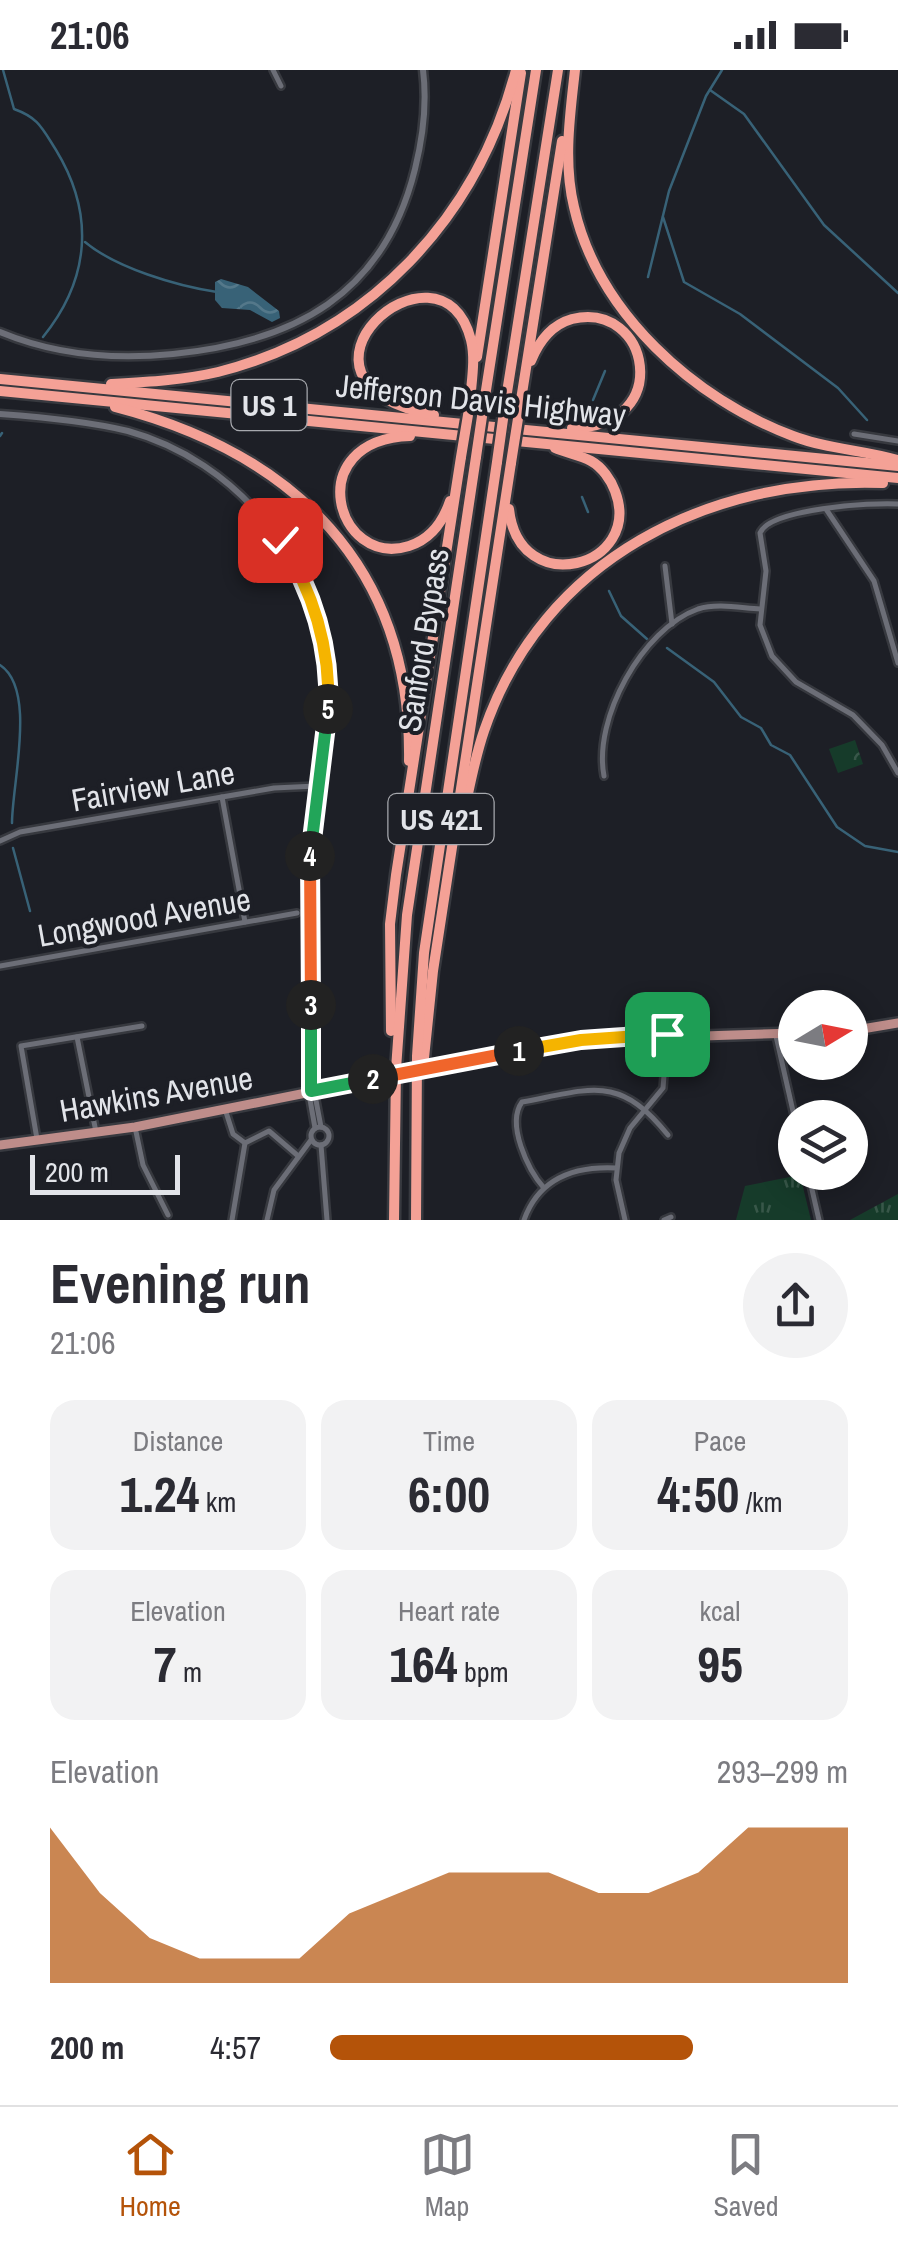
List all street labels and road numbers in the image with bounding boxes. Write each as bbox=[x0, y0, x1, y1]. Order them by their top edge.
street label: Jefferson Davis Highway bbox=[334, 363, 628, 437]
road number: US 1 bbox=[232, 380, 306, 430]
street label: Sanford Bypass bbox=[387, 545, 459, 735]
street label: Fairview Lane bbox=[68, 751, 238, 821]
road number: US 421 bbox=[388, 794, 494, 844]
street label: Longwood Avenue bbox=[34, 877, 254, 957]
street label: Hawkins Avenue bbox=[56, 1056, 256, 1132]

